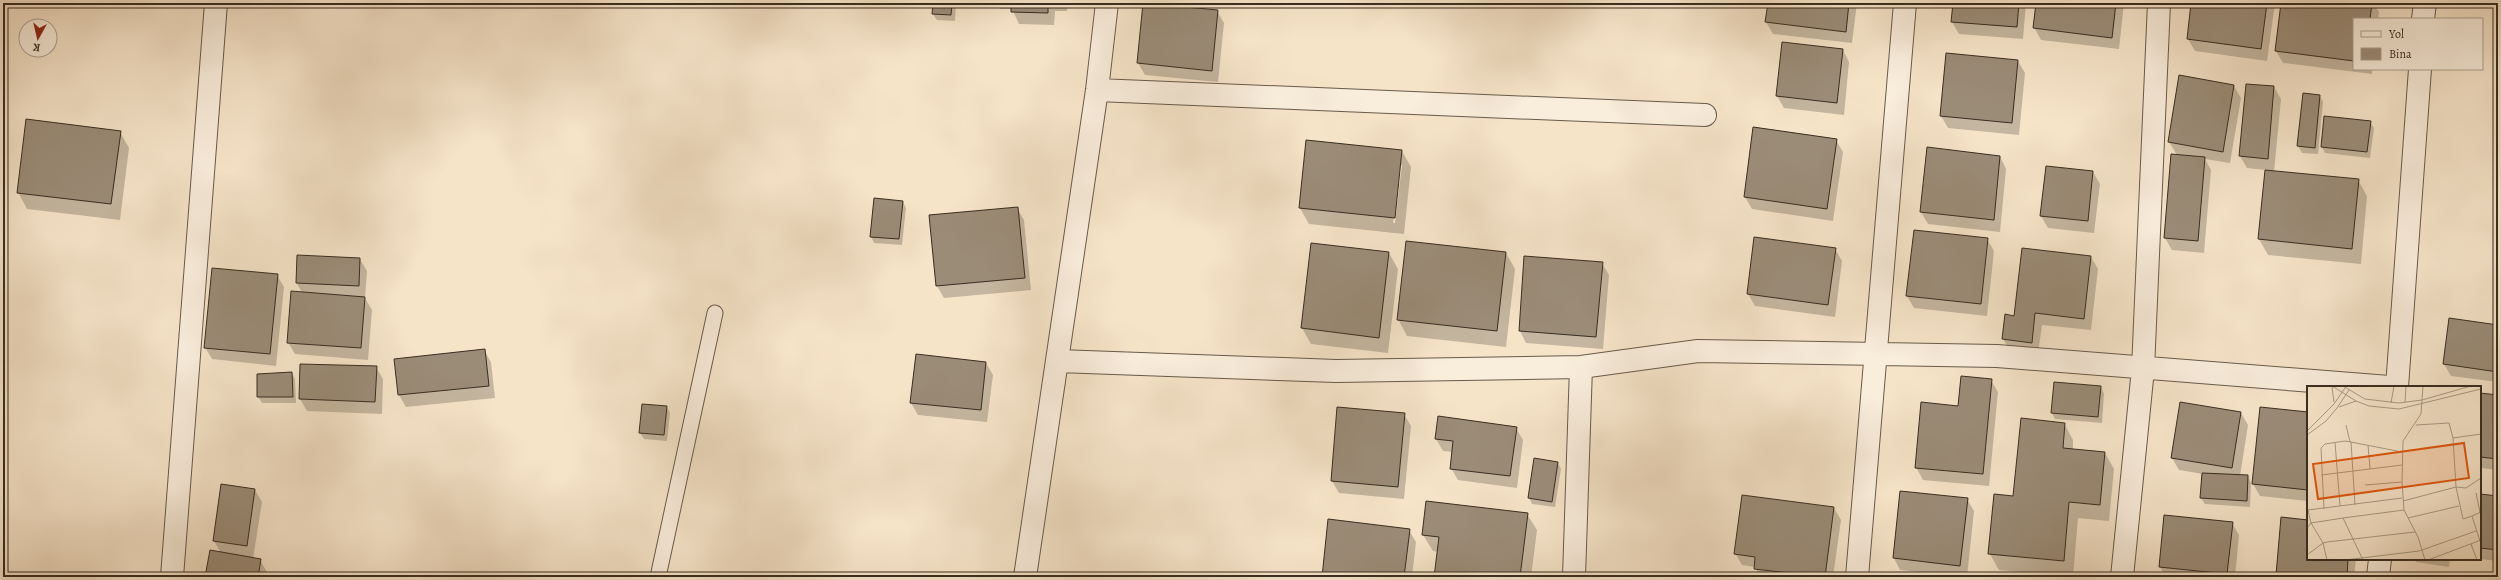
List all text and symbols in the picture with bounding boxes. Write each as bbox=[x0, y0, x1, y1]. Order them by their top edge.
north arrow bbox=[18, 18, 58, 58]
legend bbox=[2353, 18, 2483, 70]
text: Yol bbox=[2388, 26, 2404, 42]
text: K bbox=[31, 39, 41, 55]
text: Bina bbox=[2389, 46, 2412, 62]
inset map bbox=[2307, 386, 2481, 560]

